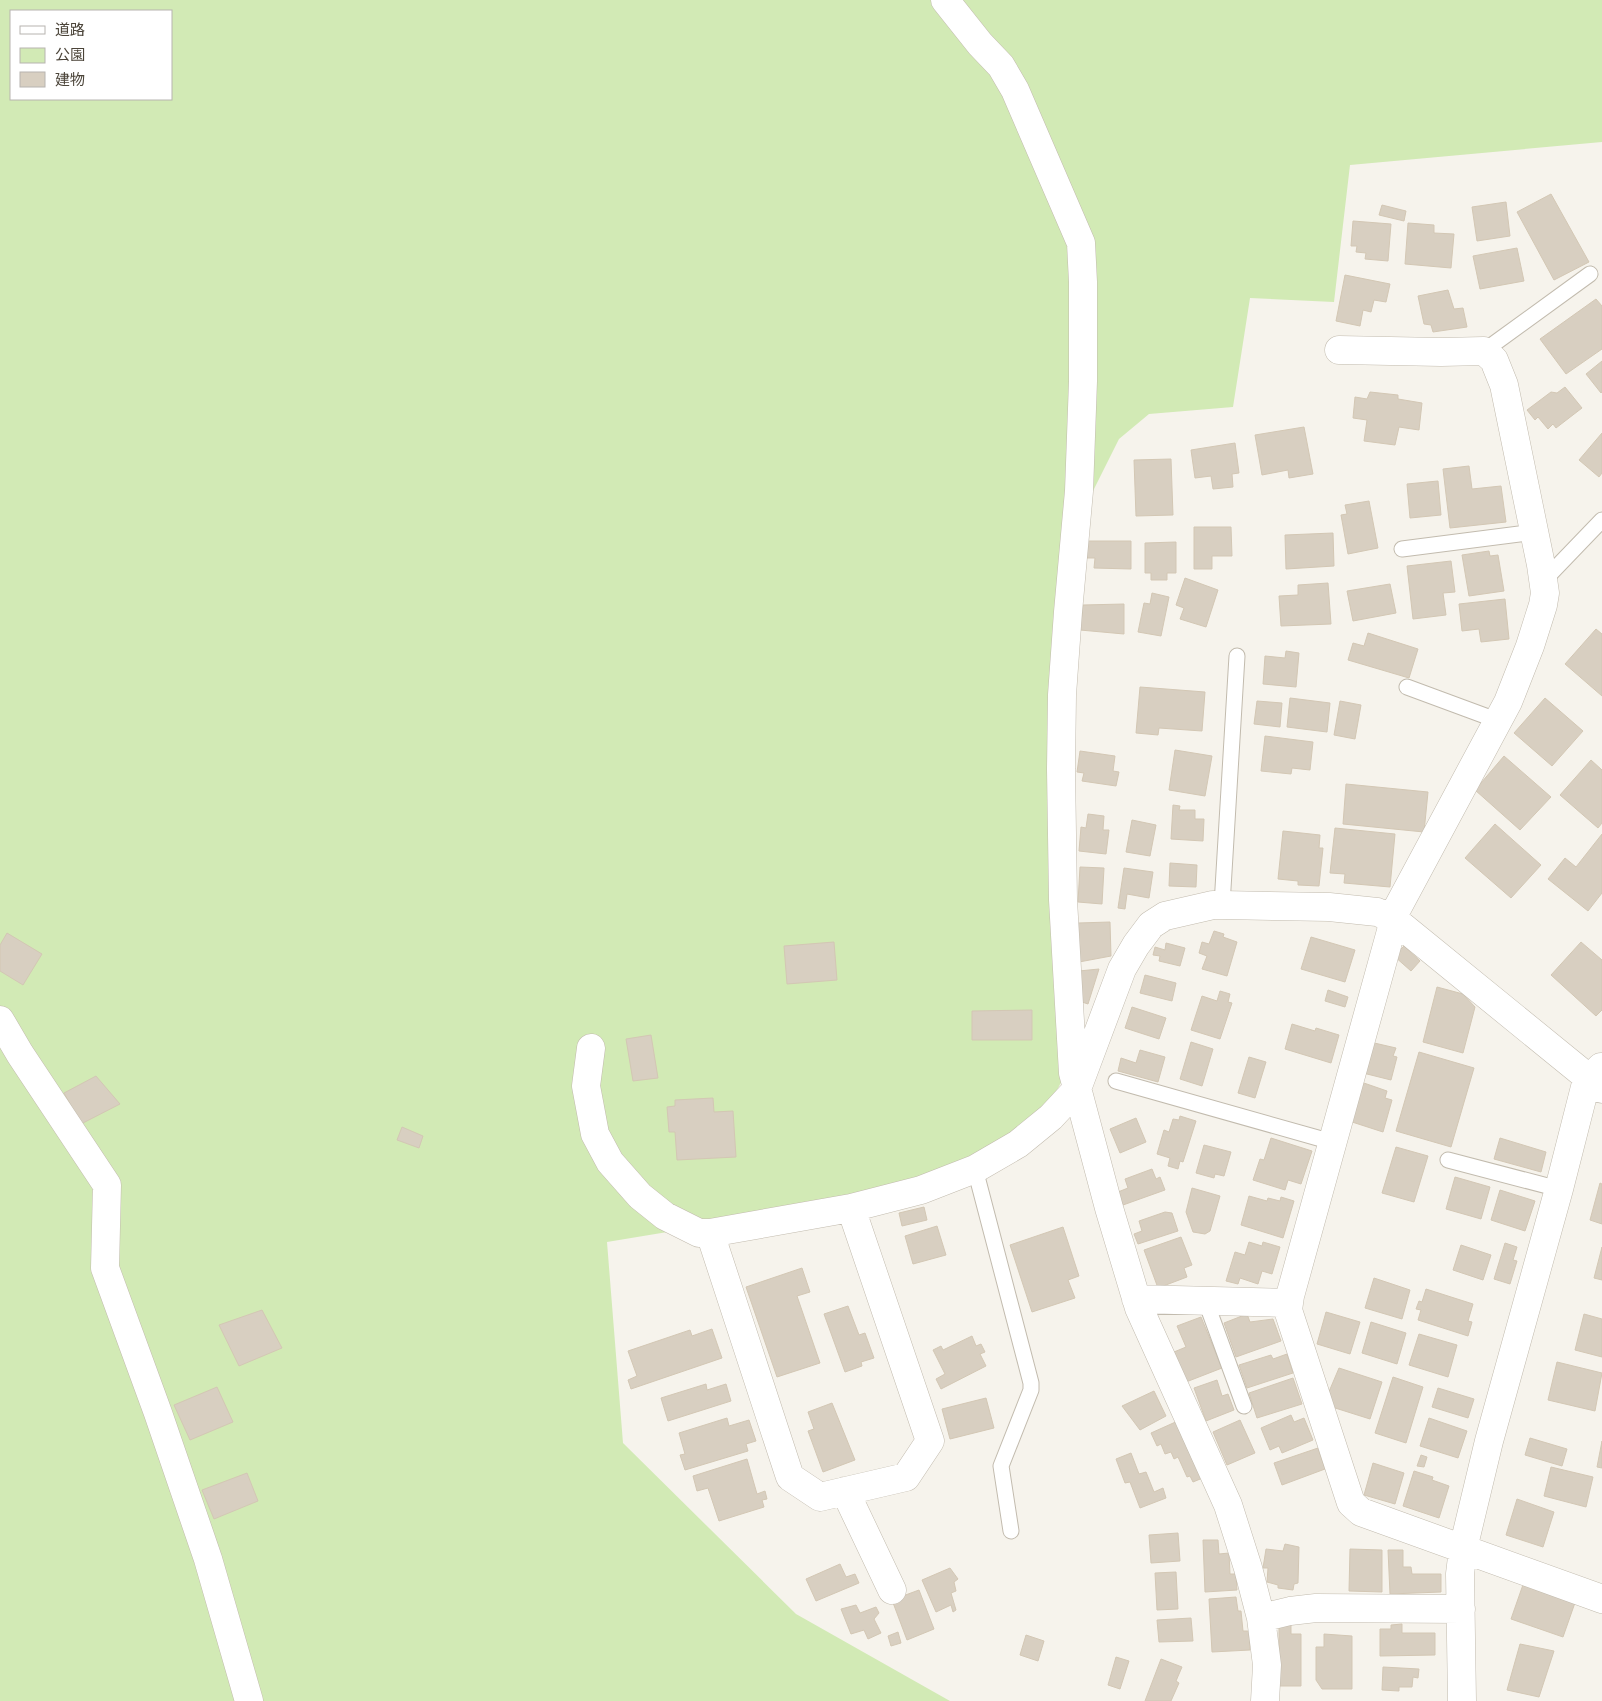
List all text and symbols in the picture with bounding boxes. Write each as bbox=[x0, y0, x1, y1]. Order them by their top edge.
legend bbox=[10, 10, 172, 100]
text: 道路 bbox=[55, 21, 85, 39]
text: 公園 bbox=[55, 46, 85, 64]
text: 建物 bbox=[55, 71, 85, 89]

